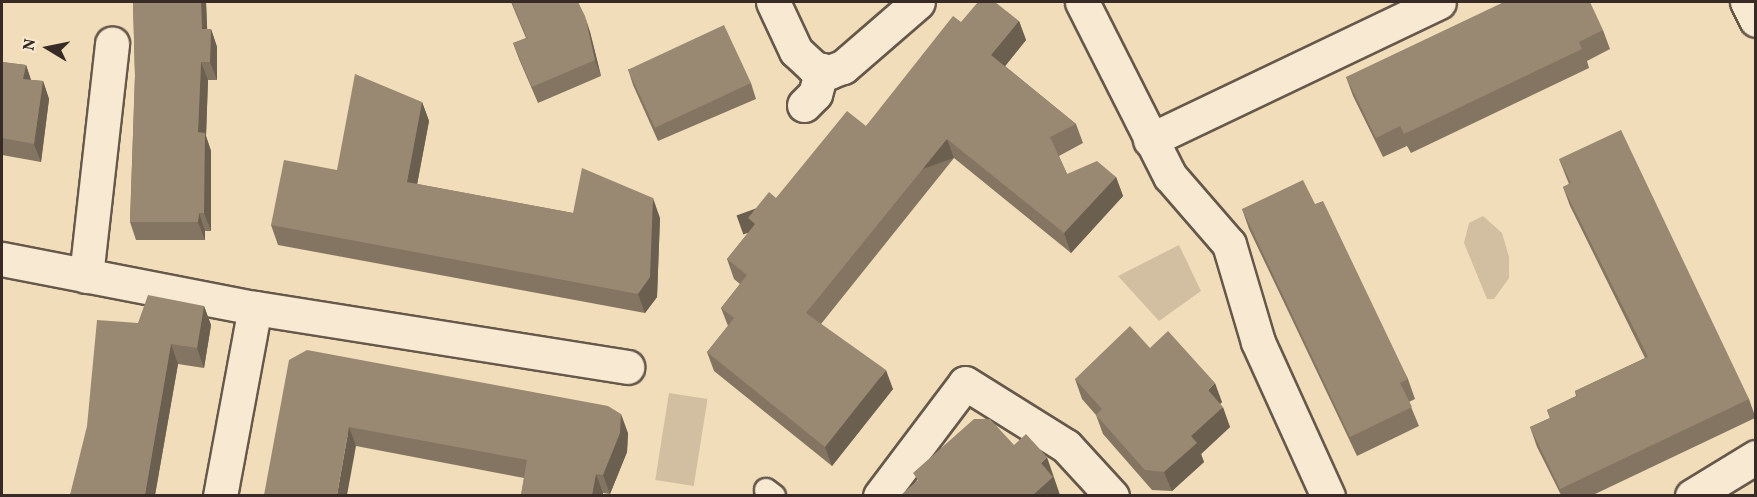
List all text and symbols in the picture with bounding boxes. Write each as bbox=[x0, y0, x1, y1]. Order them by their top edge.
north arrow bbox=[18, 18, 78, 78]
text: N bbox=[18, 37, 42, 53]

